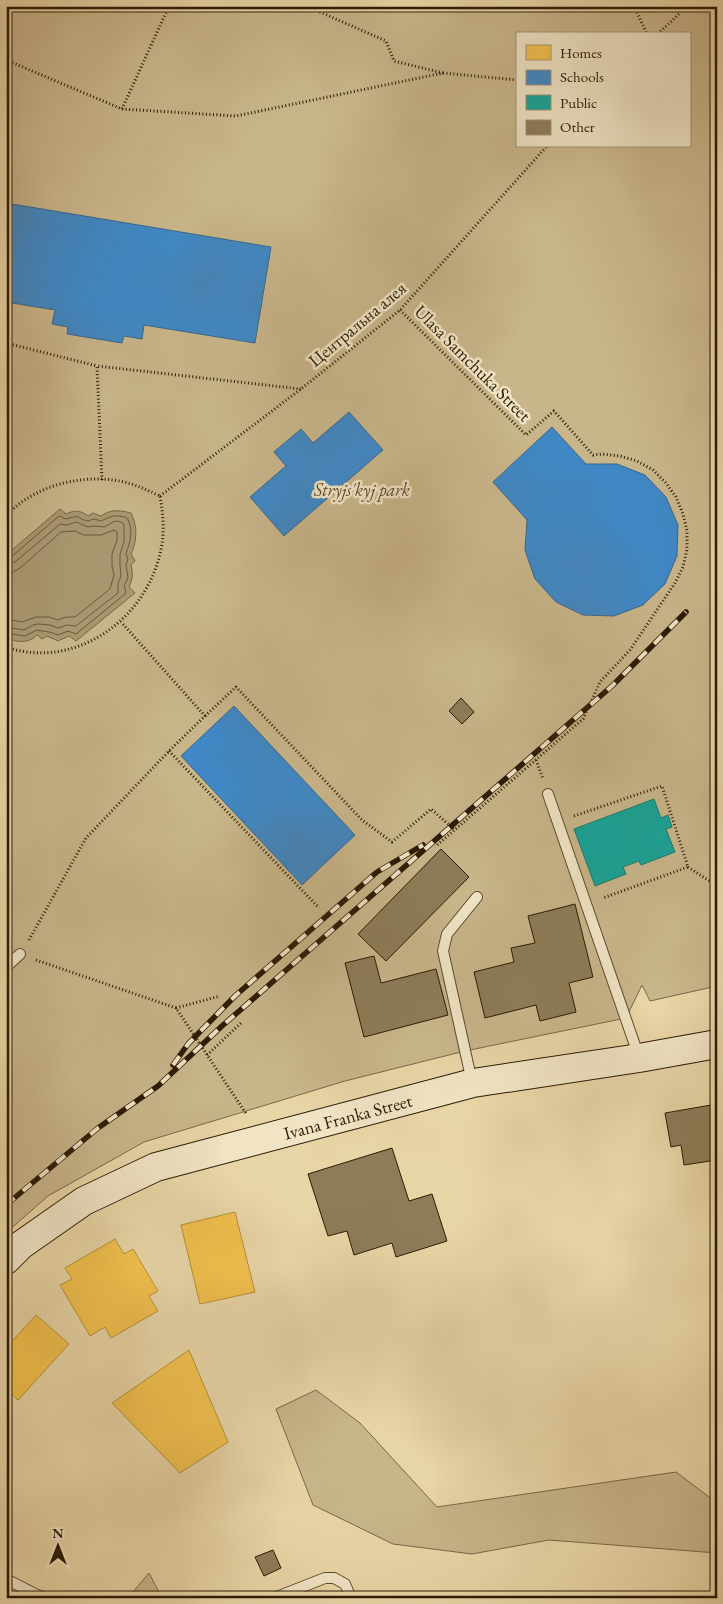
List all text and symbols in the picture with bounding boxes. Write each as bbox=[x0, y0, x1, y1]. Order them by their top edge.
legend bbox=[516, 32, 690, 148]
text: Homes bbox=[560, 43, 602, 62]
text: Schools bbox=[560, 67, 604, 86]
text: Public bbox=[560, 93, 597, 112]
text: Other bbox=[560, 117, 595, 136]
street label: Центральна алея bbox=[303, 276, 411, 372]
street label: Ulasa Samchuka Street bbox=[410, 300, 536, 426]
park label: Stryjs'kyj park bbox=[313, 478, 410, 502]
street label: Ivana Franka Street bbox=[281, 1088, 415, 1144]
north arrow bbox=[32, 1522, 82, 1572]
text: N bbox=[52, 1524, 64, 1542]

